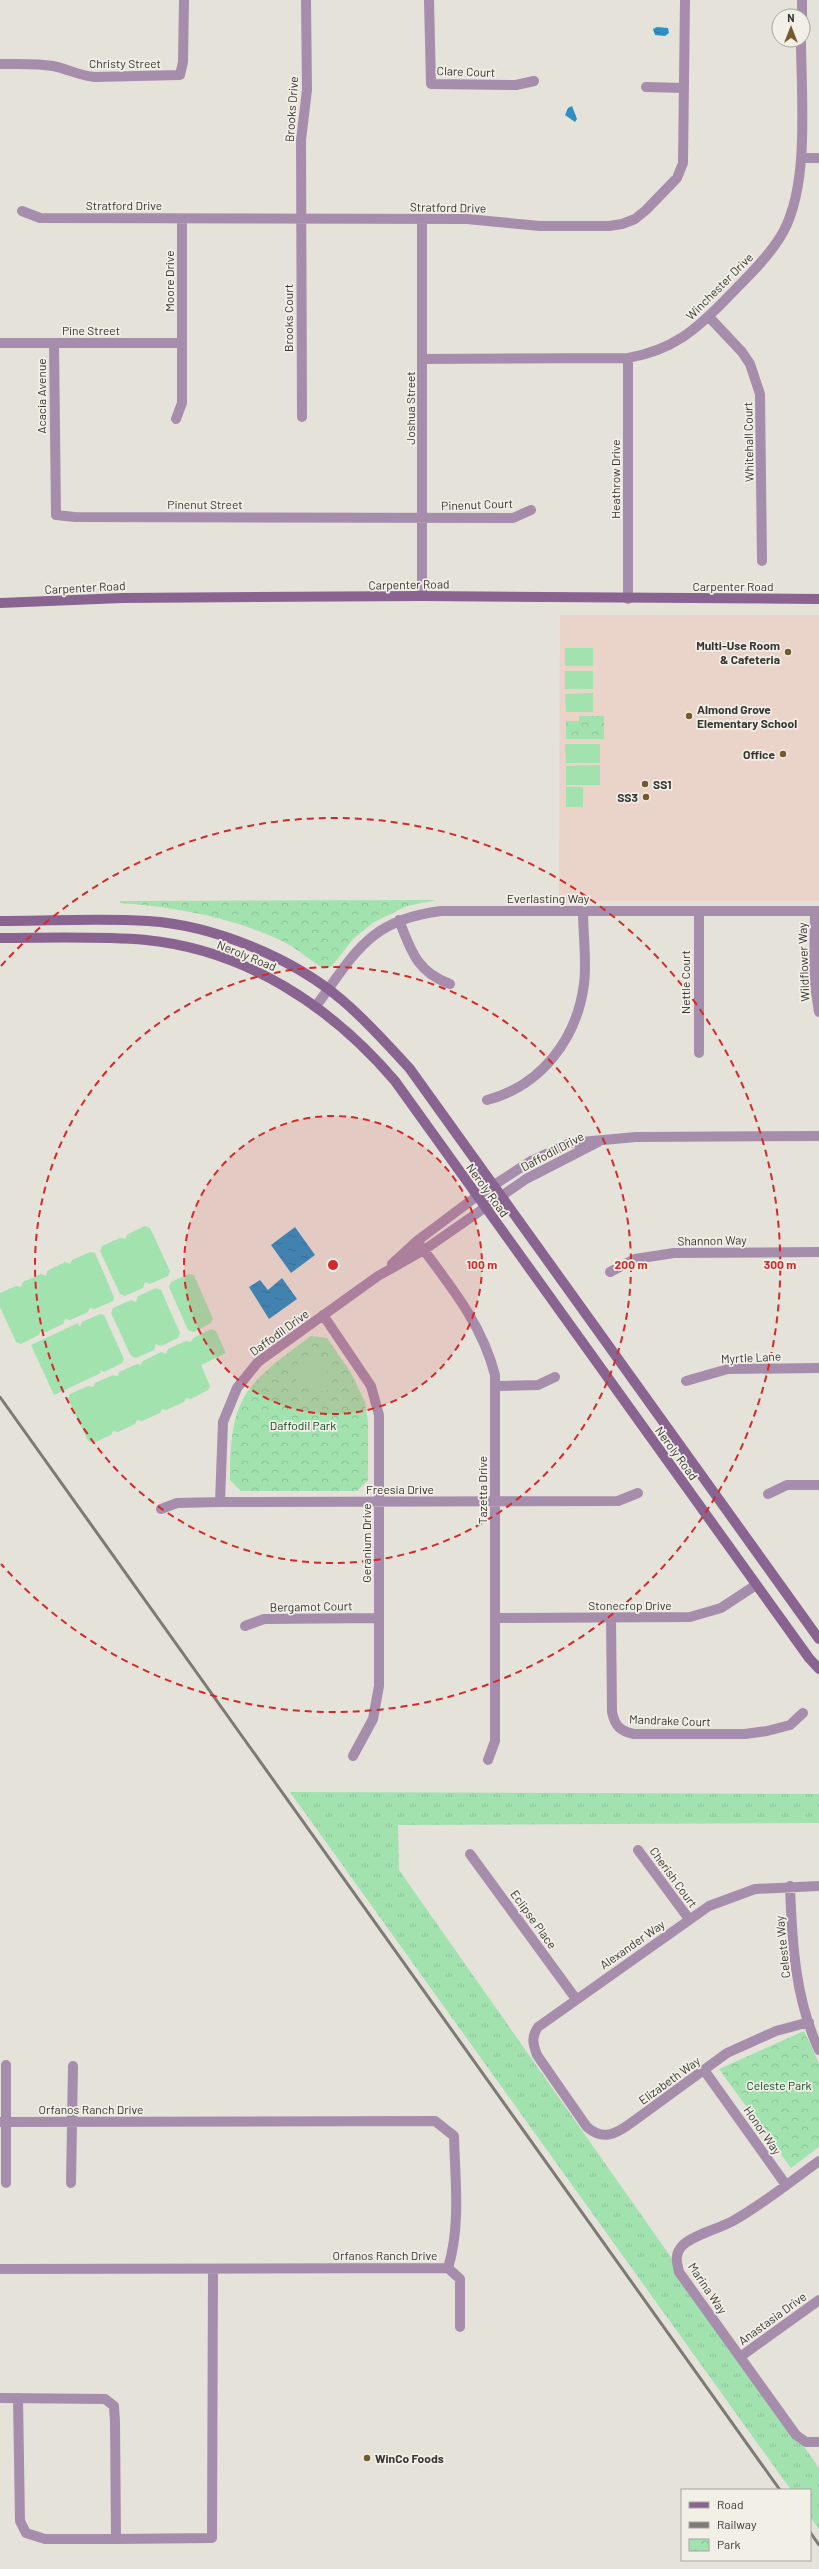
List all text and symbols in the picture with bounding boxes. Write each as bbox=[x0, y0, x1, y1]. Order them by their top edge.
north arrow bbox=[771, 8, 811, 48]
text: N bbox=[787, 11, 795, 24]
street label: Christy Street bbox=[89, 56, 161, 70]
street label: Clare Court bbox=[437, 63, 495, 79]
street label: Brooks Drive bbox=[282, 76, 300, 142]
street label: Stratford Drive bbox=[86, 198, 162, 212]
street label: Stratford Drive bbox=[410, 199, 486, 215]
street label: Moore Drive bbox=[162, 250, 176, 312]
street label: Winchester Drive bbox=[683, 250, 755, 322]
street label: Brooks Court bbox=[281, 284, 295, 352]
street label: Pine Street bbox=[62, 323, 120, 337]
street label: Acacia Avenue bbox=[34, 358, 48, 434]
street label: Joshua Street bbox=[403, 371, 417, 445]
street label: Whitehall Court bbox=[740, 402, 756, 482]
street label: Heathrow Drive bbox=[608, 439, 622, 519]
street label: Pinenut Court bbox=[441, 496, 513, 512]
street label: Pinenut Street bbox=[167, 497, 243, 511]
street label: Carpenter Road bbox=[368, 576, 450, 592]
street label: Carpenter Road bbox=[44, 578, 126, 596]
street label: Carpenter Road bbox=[693, 579, 774, 593]
place label: Multi-Use Room & Cafeteria bbox=[696, 638, 780, 666]
marker: Multi-Use Room & Cafeteria bbox=[783, 647, 793, 657]
place label: Almond Grove Elementary School bbox=[697, 702, 797, 730]
marker: Almond Grove Elementary School bbox=[684, 711, 694, 721]
place label: Office bbox=[743, 747, 775, 761]
marker: Office bbox=[778, 749, 788, 759]
place label: SS1 bbox=[653, 777, 672, 791]
marker: SS1 bbox=[640, 779, 650, 789]
place label: SS3 bbox=[617, 790, 638, 804]
marker: SS3 bbox=[641, 792, 651, 802]
street label: Everlasting Way bbox=[507, 891, 590, 905]
street label: Wildflower Way bbox=[795, 922, 811, 1002]
street label: Neroly Road bbox=[215, 937, 279, 973]
street label: Nettle Court bbox=[678, 950, 692, 1014]
street label: Daffodil Drive bbox=[518, 1129, 586, 1173]
street label: Neroly Road bbox=[464, 1161, 512, 1219]
street label: Shannon Way bbox=[677, 1232, 747, 1248]
text: 100 m bbox=[467, 1257, 497, 1271]
text: 200 m bbox=[615, 1257, 647, 1271]
text: 300 m bbox=[764, 1257, 796, 1271]
centre of rings bbox=[326, 1258, 340, 1272]
street label: Daffodil Drive bbox=[247, 1306, 311, 1358]
street label: Myrtle Lane bbox=[721, 1348, 781, 1366]
park label: Daffodil Park bbox=[270, 1418, 336, 1432]
street label: Neroly Road bbox=[653, 1424, 701, 1482]
street label: Tazetta Drive bbox=[475, 1456, 489, 1524]
street label: Freesia Drive bbox=[366, 1482, 434, 1496]
street label: Geranium Drive bbox=[359, 1503, 373, 1583]
street label: Bergamot Court bbox=[269, 1598, 353, 1614]
street label: Stonecrop Drive bbox=[588, 1598, 672, 1612]
street label: Mandrake Court bbox=[629, 1712, 711, 1728]
street label: Cherish Court bbox=[647, 1844, 701, 1910]
street label: Eclipse Place bbox=[508, 1887, 560, 1951]
street label: Celeste Way bbox=[772, 1914, 792, 1979]
street label: Alexander Way bbox=[597, 1916, 667, 1971]
street label: Elizabeth Way bbox=[636, 2053, 703, 2107]
park label: Celeste Park bbox=[746, 2078, 812, 2092]
street label: Orfanos Ranch Drive bbox=[39, 2102, 144, 2116]
street label: Honor Way bbox=[741, 2103, 785, 2157]
street label: Orfanos Ranch Drive bbox=[333, 2248, 438, 2262]
street label: Marina Way bbox=[686, 2260, 730, 2317]
street label: Anastasia Drive bbox=[735, 2289, 809, 2347]
place label: WinCo Foods bbox=[375, 2451, 444, 2465]
marker: WinCo Foods bbox=[362, 2453, 372, 2463]
legend bbox=[681, 2489, 811, 2561]
text: Road bbox=[717, 2497, 744, 2511]
text: Railway bbox=[717, 2517, 757, 2531]
text: Park bbox=[717, 2537, 741, 2551]

